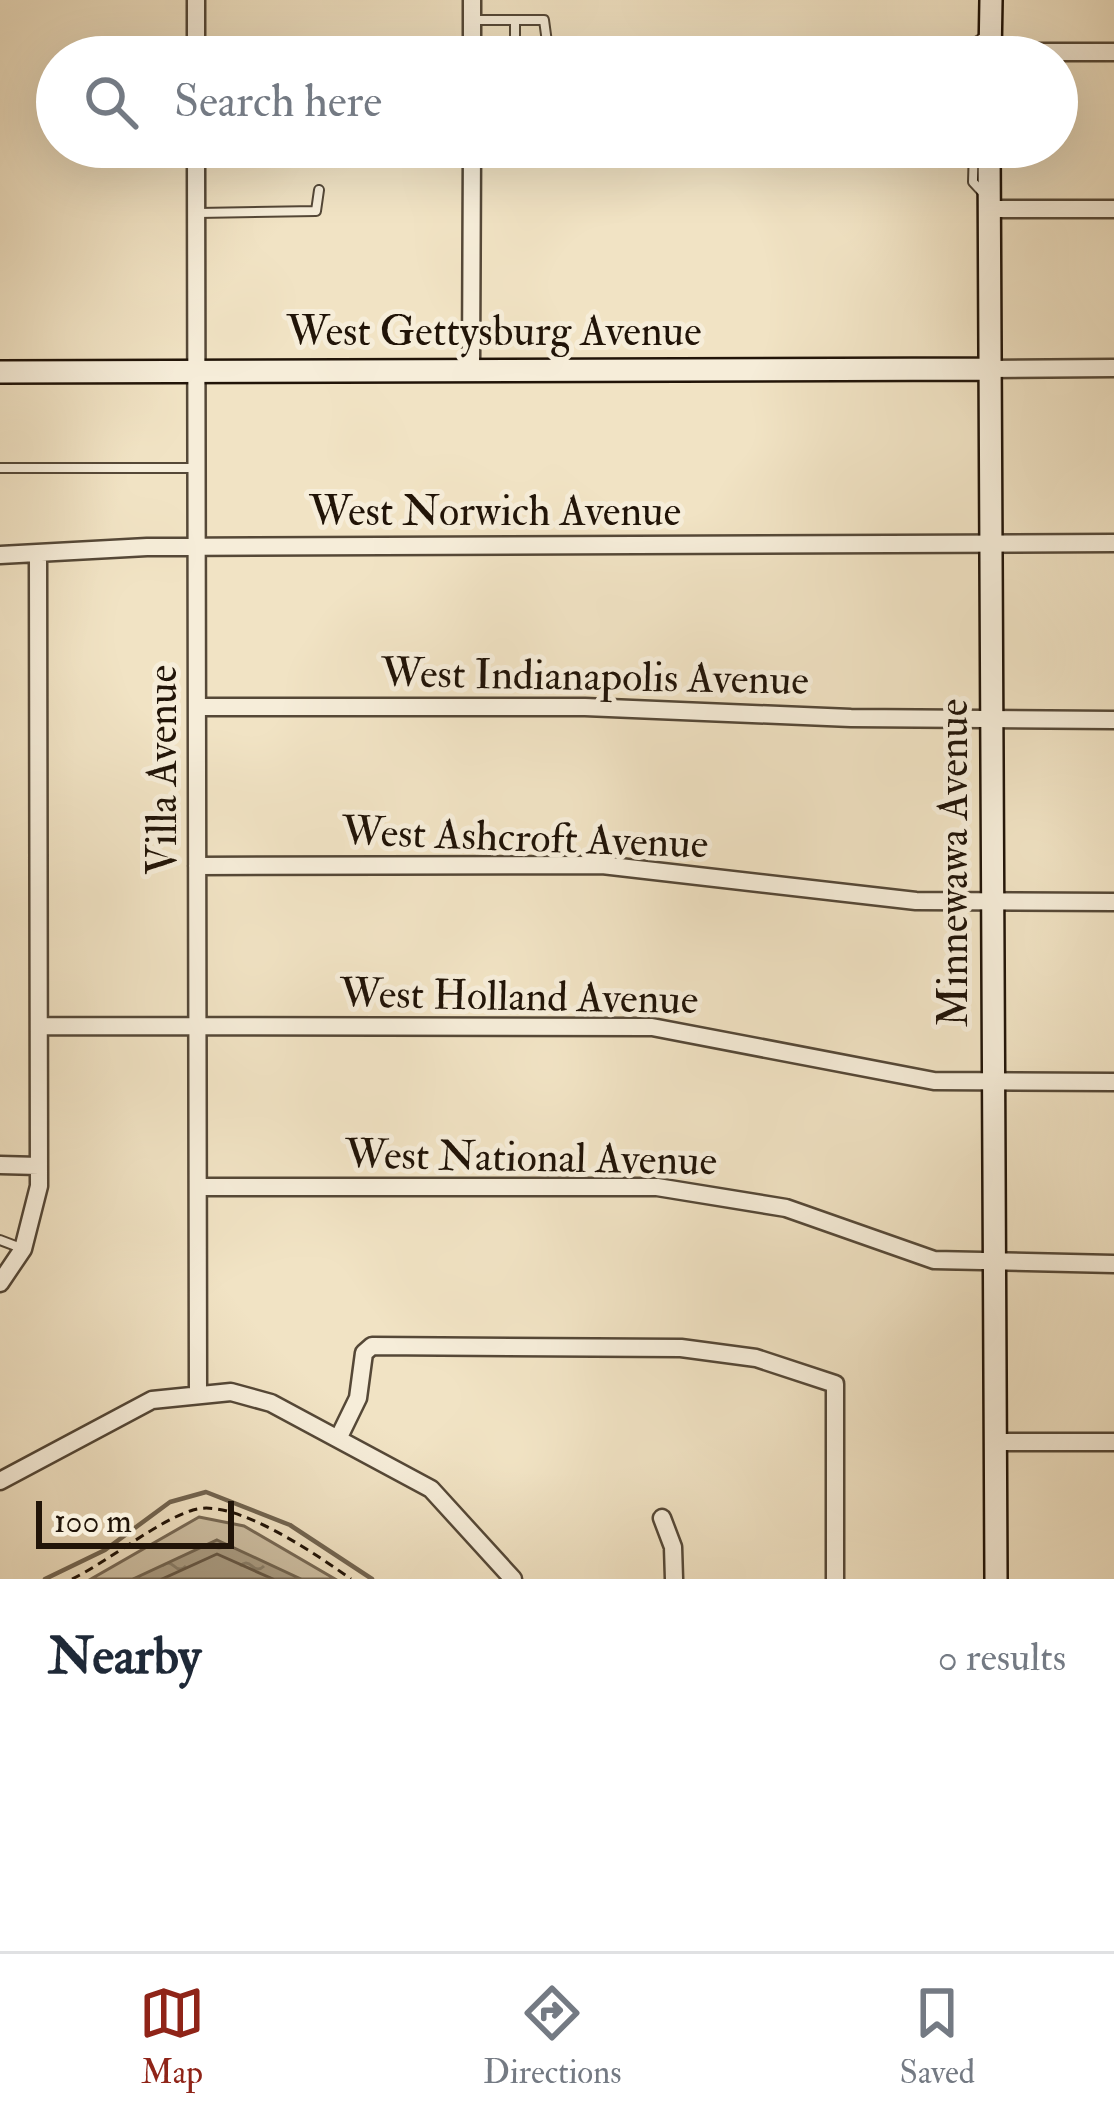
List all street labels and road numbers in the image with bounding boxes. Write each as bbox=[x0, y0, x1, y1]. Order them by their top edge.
street label: West Gettysburg Avenue bbox=[285, 306, 702, 358]
street label: West Norwich Avenue bbox=[308, 486, 681, 538]
street label: West Indianapolis Avenue bbox=[380, 647, 809, 707]
street label: Villa Avenue bbox=[137, 665, 189, 875]
street label: Minnewawa Avenue bbox=[928, 699, 980, 1027]
street label: West Ashcroft Avenue bbox=[340, 806, 709, 870]
street label: West Holland Avenue bbox=[338, 968, 699, 1026]
street label: West National Avenue bbox=[343, 1129, 717, 1187]

